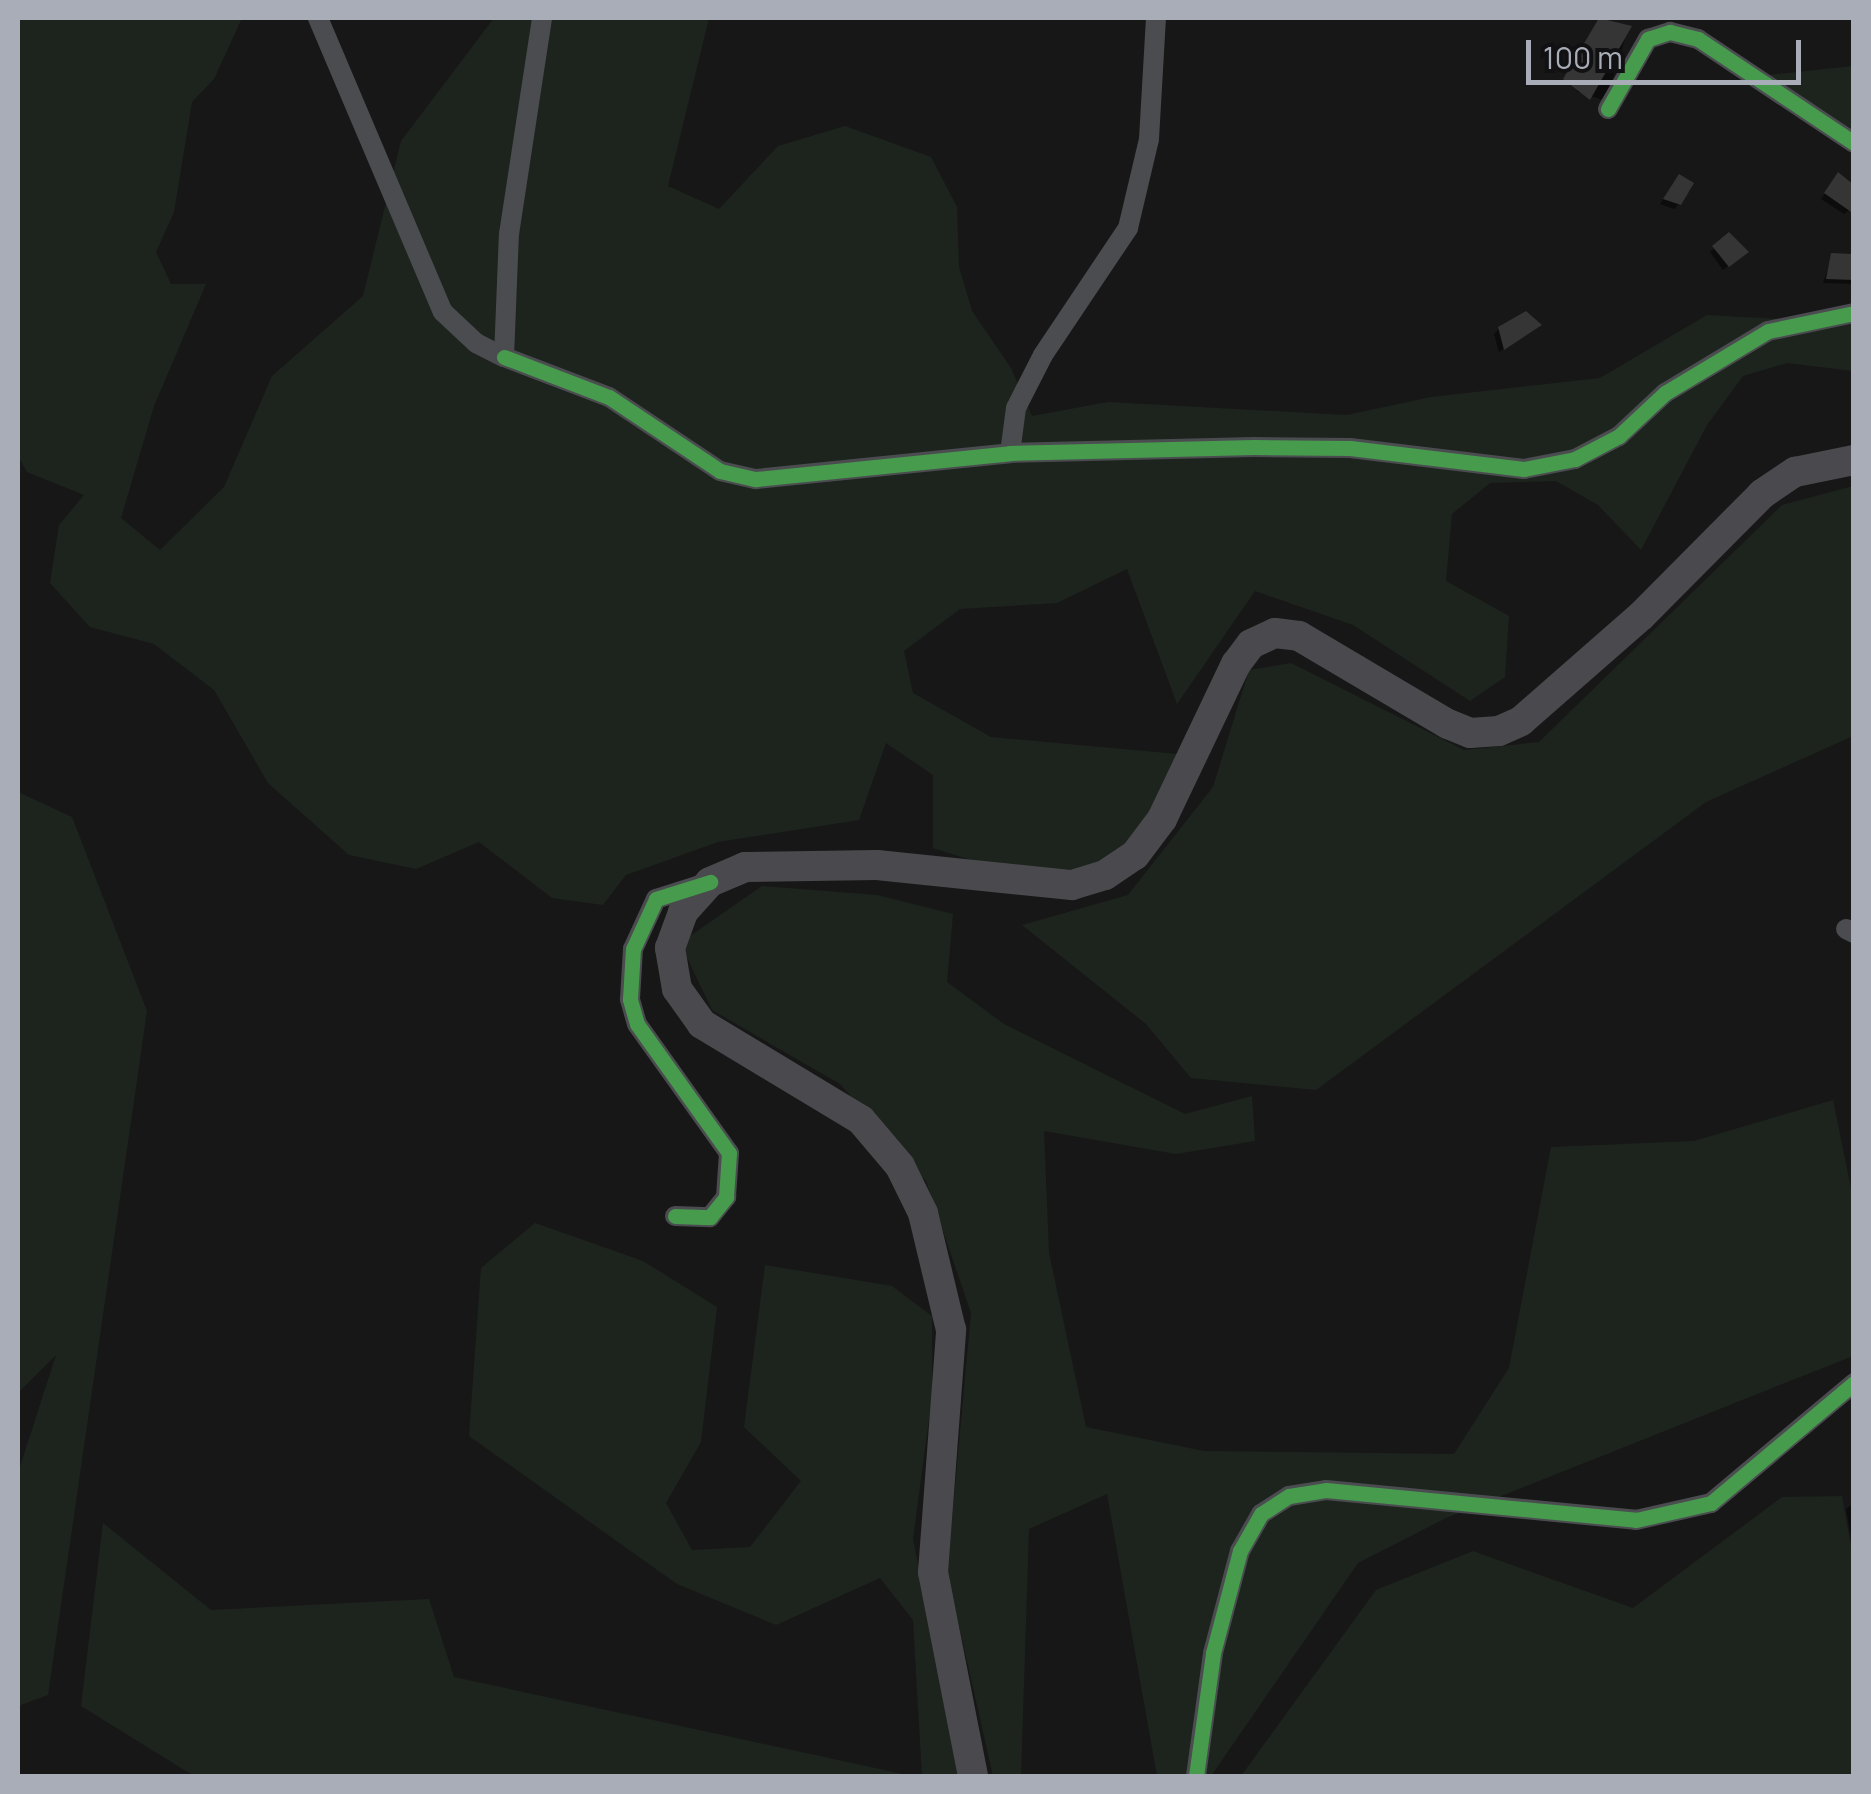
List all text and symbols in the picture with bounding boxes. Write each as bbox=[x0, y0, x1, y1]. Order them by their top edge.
scale bar bbox=[1531, 20, 1806, 82]
text: 100 m bbox=[1543, 37, 1623, 78]

